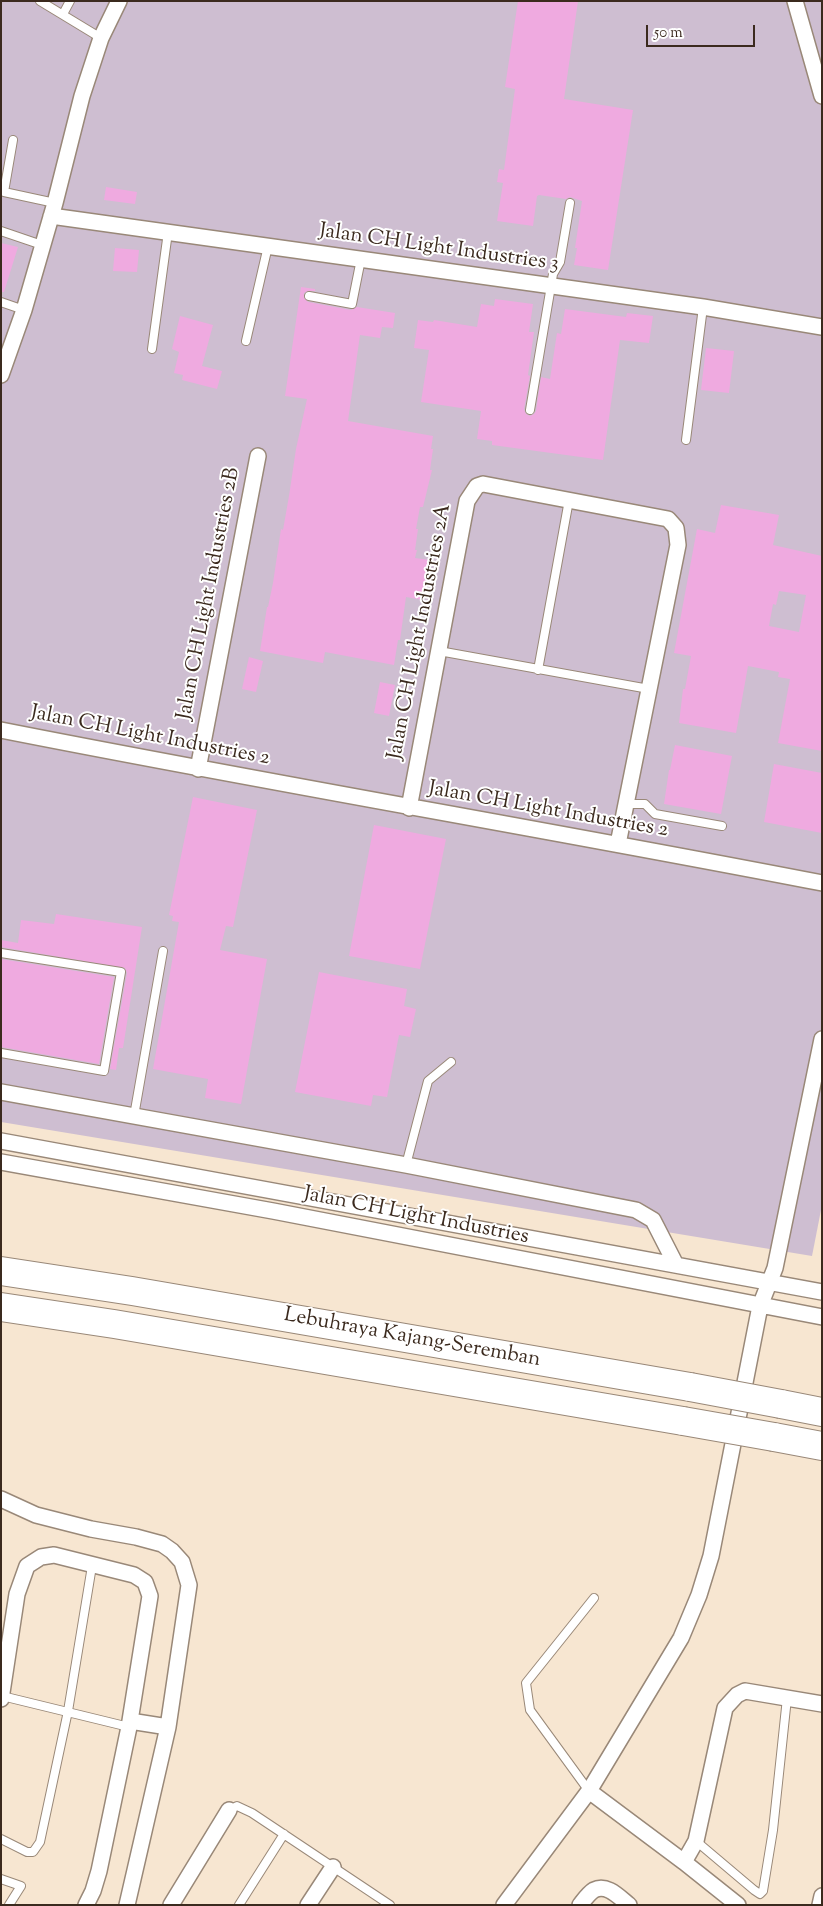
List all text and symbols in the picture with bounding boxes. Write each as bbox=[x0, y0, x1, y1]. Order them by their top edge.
scale bar bbox=[648, 15, 757, 47]
text: 50 m bbox=[654, 23, 683, 44]
street label: Jalan CH Light Industries 3 bbox=[318, 220, 560, 278]
street label: Jalan CH Light Industries 2B bbox=[173, 466, 247, 722]
street label: Jalan CH Light Industries 2A bbox=[384, 502, 458, 762]
street label: Jalan CH Light Industries 2 bbox=[28, 701, 272, 773]
street label: Jalan CH Light Industries 2 bbox=[426, 777, 670, 845]
street label: Jalan CH Light Industries bbox=[301, 1183, 531, 1251]
street label: Lebuhraya Kajang-Seremban bbox=[282, 1304, 542, 1374]

